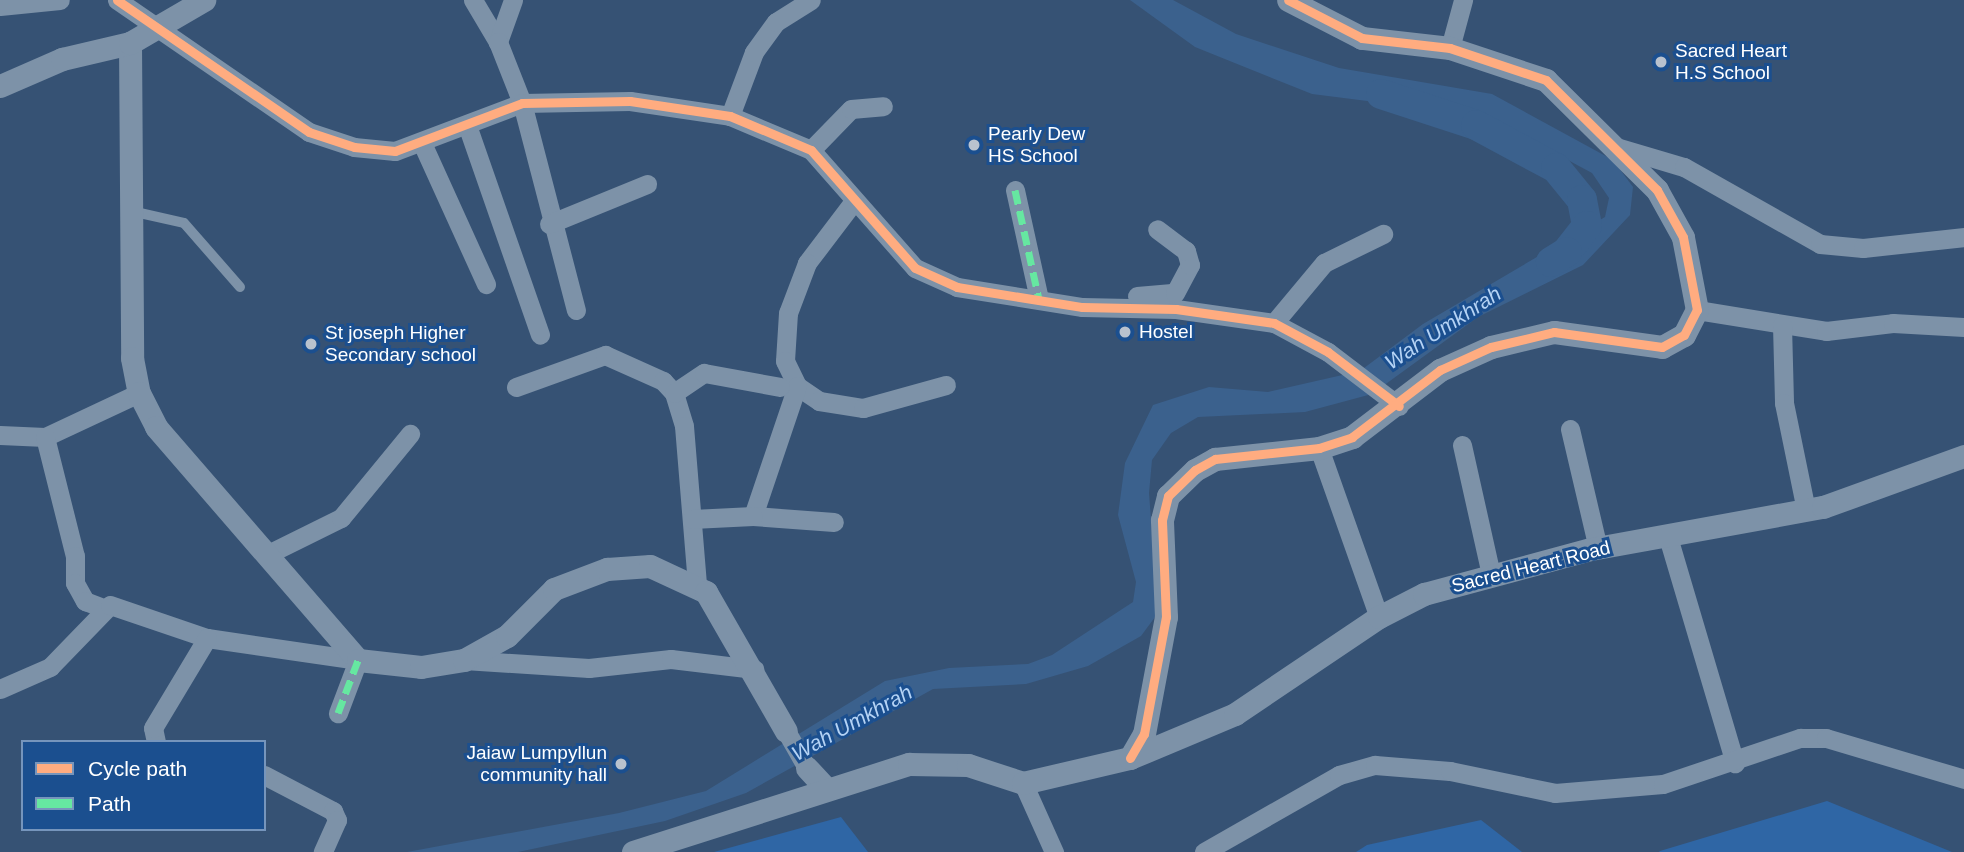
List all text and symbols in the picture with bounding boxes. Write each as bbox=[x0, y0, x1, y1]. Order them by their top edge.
place label: Sacred Heart H.S School bbox=[1675, 40, 1787, 84]
marker: Sacred Heart H.S School bbox=[1653, 54, 1669, 70]
place label: Pearly Dew HS School bbox=[988, 123, 1085, 167]
marker: Pearly Dew HS School bbox=[966, 137, 982, 153]
water label: Wah Umkhrah bbox=[1380, 281, 1506, 375]
place label: Hostel bbox=[1139, 321, 1193, 343]
place label: St joseph Higher Secondary school bbox=[325, 322, 476, 366]
marker: Hostel bbox=[1117, 324, 1133, 340]
marker: St joseph Higher Secondary school bbox=[303, 336, 319, 352]
street label: Sacred Heart Road bbox=[1449, 536, 1613, 598]
water label: Wah Umkhrah bbox=[787, 680, 917, 766]
legend bbox=[21, 740, 266, 831]
place label: Jaiaw Lumpyllun community hall bbox=[467, 742, 607, 786]
marker: Jaiaw Lumpyllun community hall bbox=[613, 756, 629, 772]
text: Cycle path bbox=[88, 757, 187, 780]
text: Path bbox=[88, 792, 131, 815]

